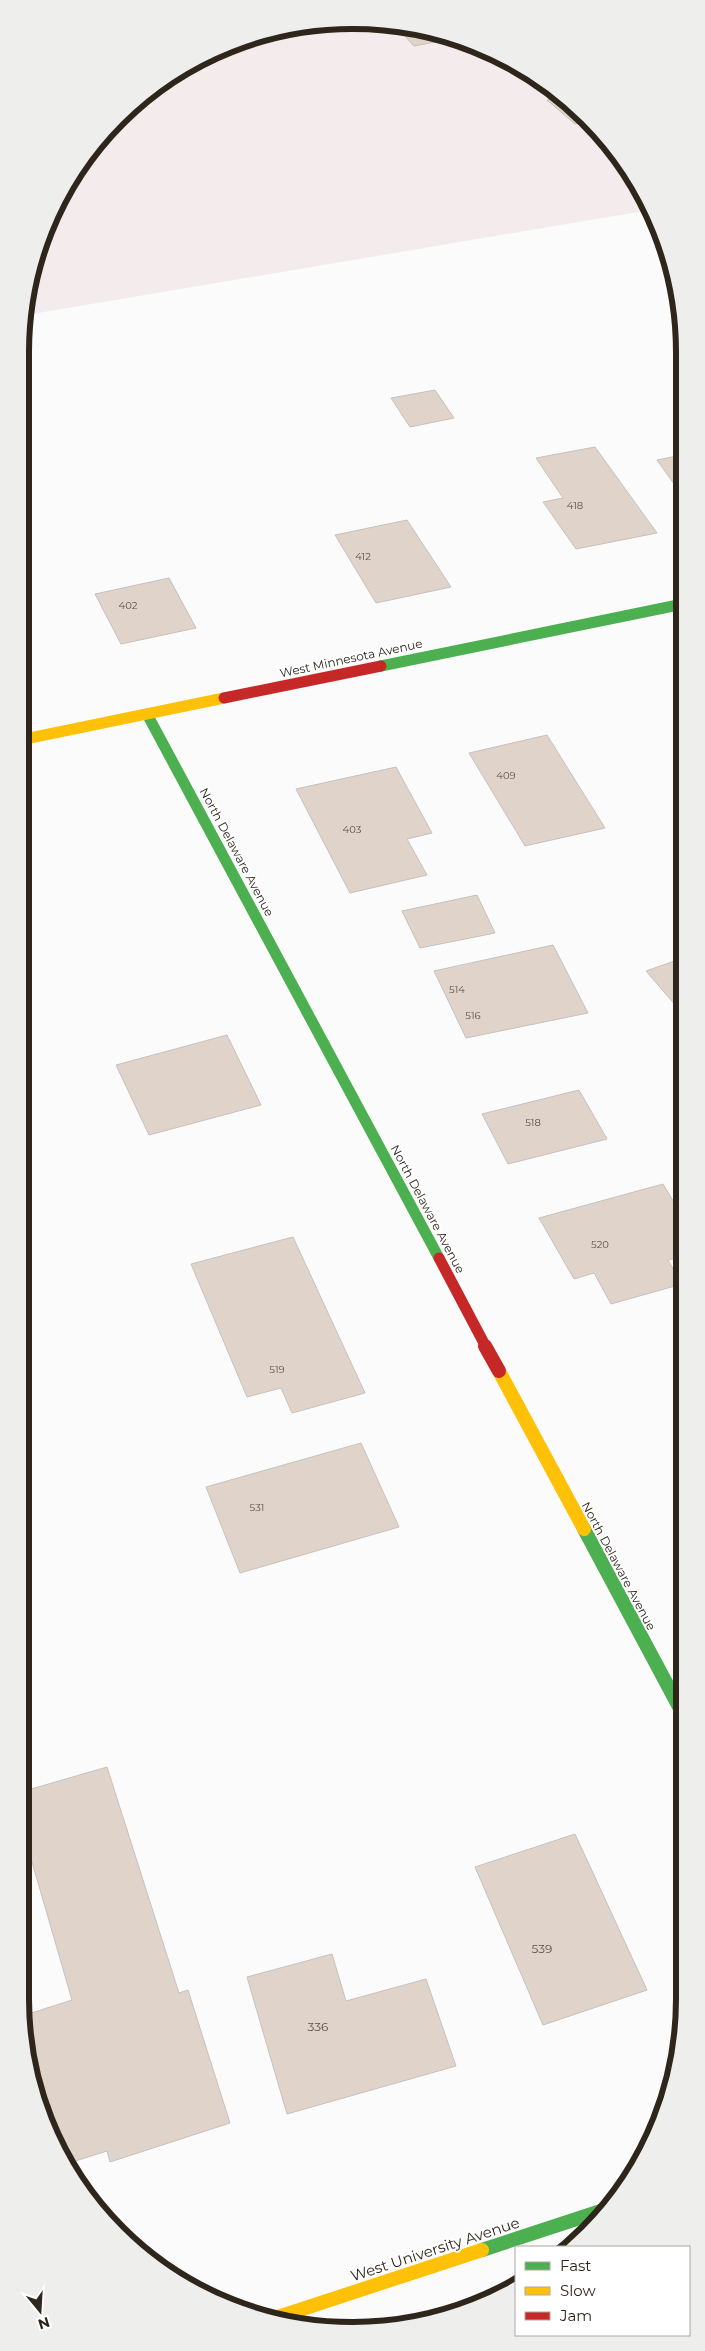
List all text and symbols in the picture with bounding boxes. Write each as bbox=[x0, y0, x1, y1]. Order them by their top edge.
house number: 418 bbox=[567, 499, 583, 512]
house number: 412 bbox=[355, 550, 371, 563]
house number: 402 bbox=[119, 599, 138, 612]
street label: West Minnesota Avenue bbox=[278, 636, 424, 680]
house number: 409 bbox=[496, 769, 516, 782]
street label: North Delaware Avenue bbox=[197, 785, 277, 919]
house number: 403 bbox=[343, 823, 362, 836]
house number: 514 bbox=[449, 983, 465, 996]
house number: 516 bbox=[465, 1009, 481, 1022]
house number: 518 bbox=[525, 1116, 541, 1129]
street label: North Delaware Avenue bbox=[388, 1142, 468, 1276]
house number: 520 bbox=[591, 1238, 609, 1251]
house number: 519 bbox=[269, 1363, 285, 1376]
street label: North Delaware Avenue bbox=[579, 1499, 659, 1633]
house number: 531 bbox=[250, 1501, 264, 1514]
house number: 539 bbox=[532, 1941, 552, 1956]
house number: 336 bbox=[308, 2019, 328, 2034]
street label: West University Avenue bbox=[348, 2213, 522, 2285]
legend bbox=[515, 2246, 690, 2336]
text: Fast bbox=[560, 2256, 591, 2275]
text: Slow bbox=[560, 2281, 596, 2300]
north arrow bbox=[15, 2286, 65, 2336]
text: Jam bbox=[559, 2306, 592, 2325]
text: N bbox=[36, 2313, 52, 2334]

